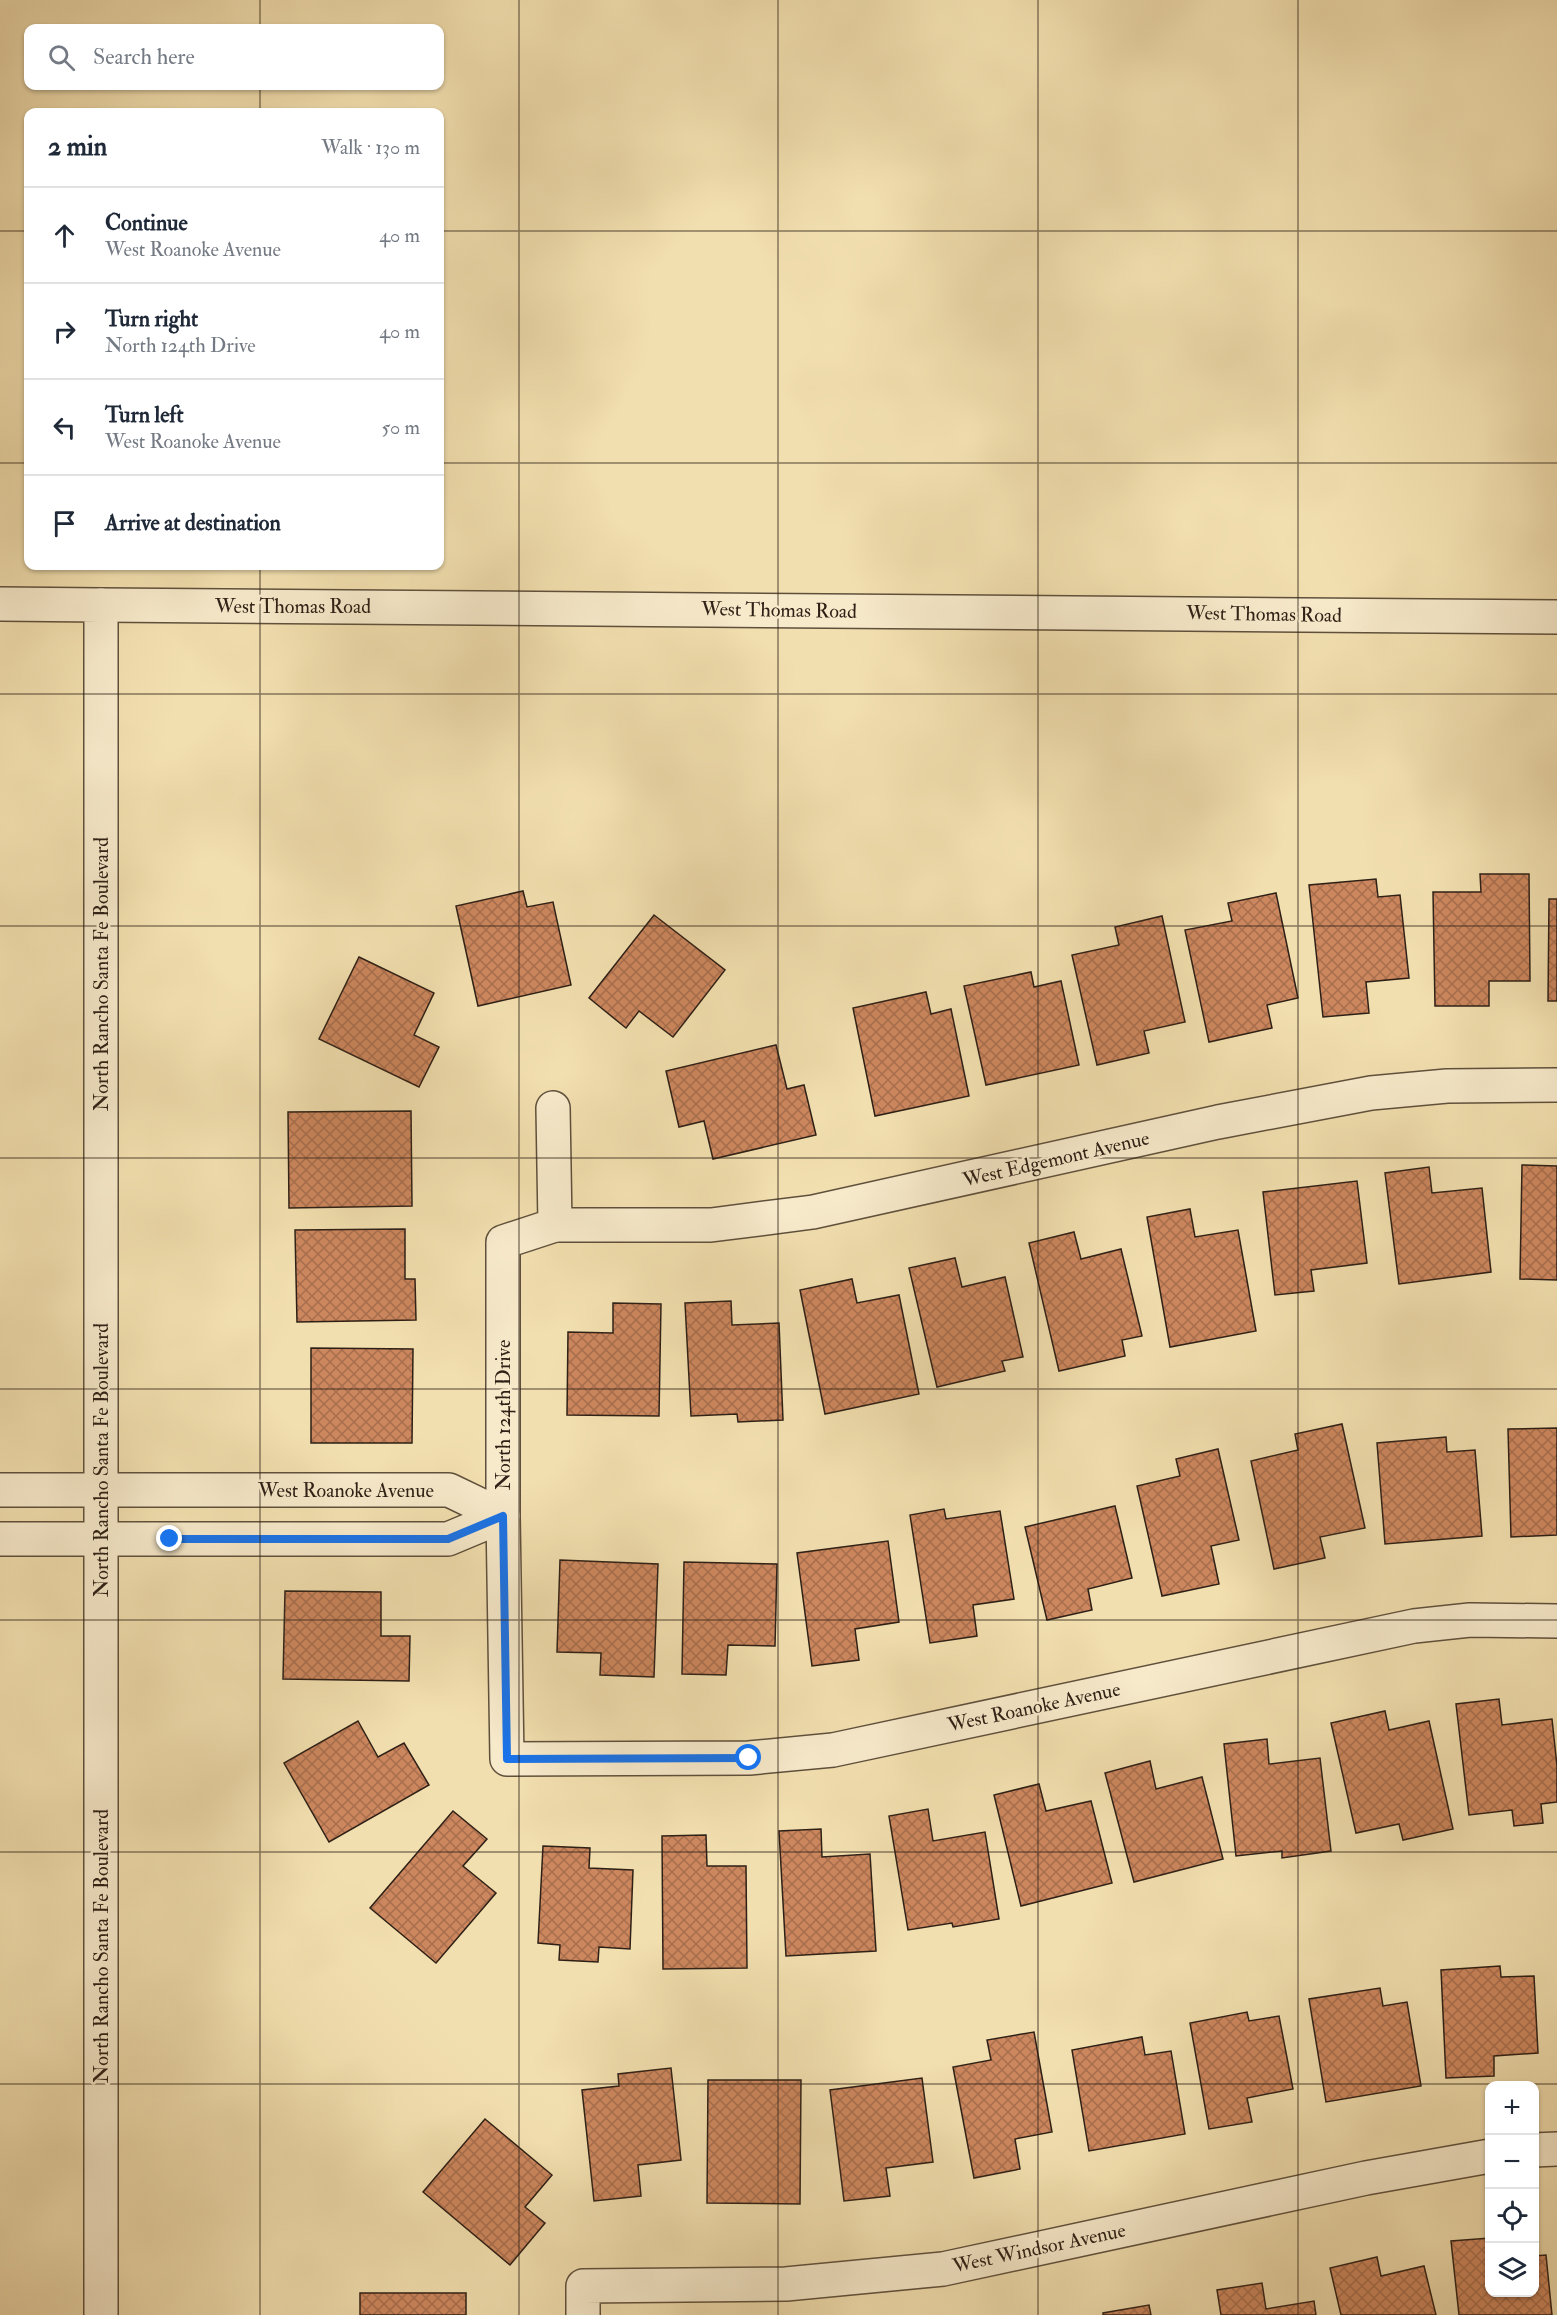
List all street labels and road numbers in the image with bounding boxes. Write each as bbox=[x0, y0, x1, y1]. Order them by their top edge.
street label: West Thomas Road bbox=[214, 594, 371, 619]
street label: West Thomas Road bbox=[700, 596, 857, 624]
street label: West Thomas Road bbox=[1185, 600, 1342, 628]
street label: North Rancho Santa Fe Boulevard bbox=[89, 837, 114, 1111]
street label: West Edgemont Avenue bbox=[959, 1125, 1152, 1193]
street label: North Rancho Santa Fe Boulevard bbox=[89, 1323, 114, 1597]
street label: North 124th Drive bbox=[491, 1340, 516, 1490]
street label: West Roanoke Avenue bbox=[257, 1478, 434, 1503]
street label: West Roanoke Avenue bbox=[944, 1676, 1123, 1738]
street label: North Rancho Santa Fe Boulevard bbox=[89, 1809, 114, 2083]
street label: West Windsor Avenue bbox=[949, 2217, 1128, 2279]

